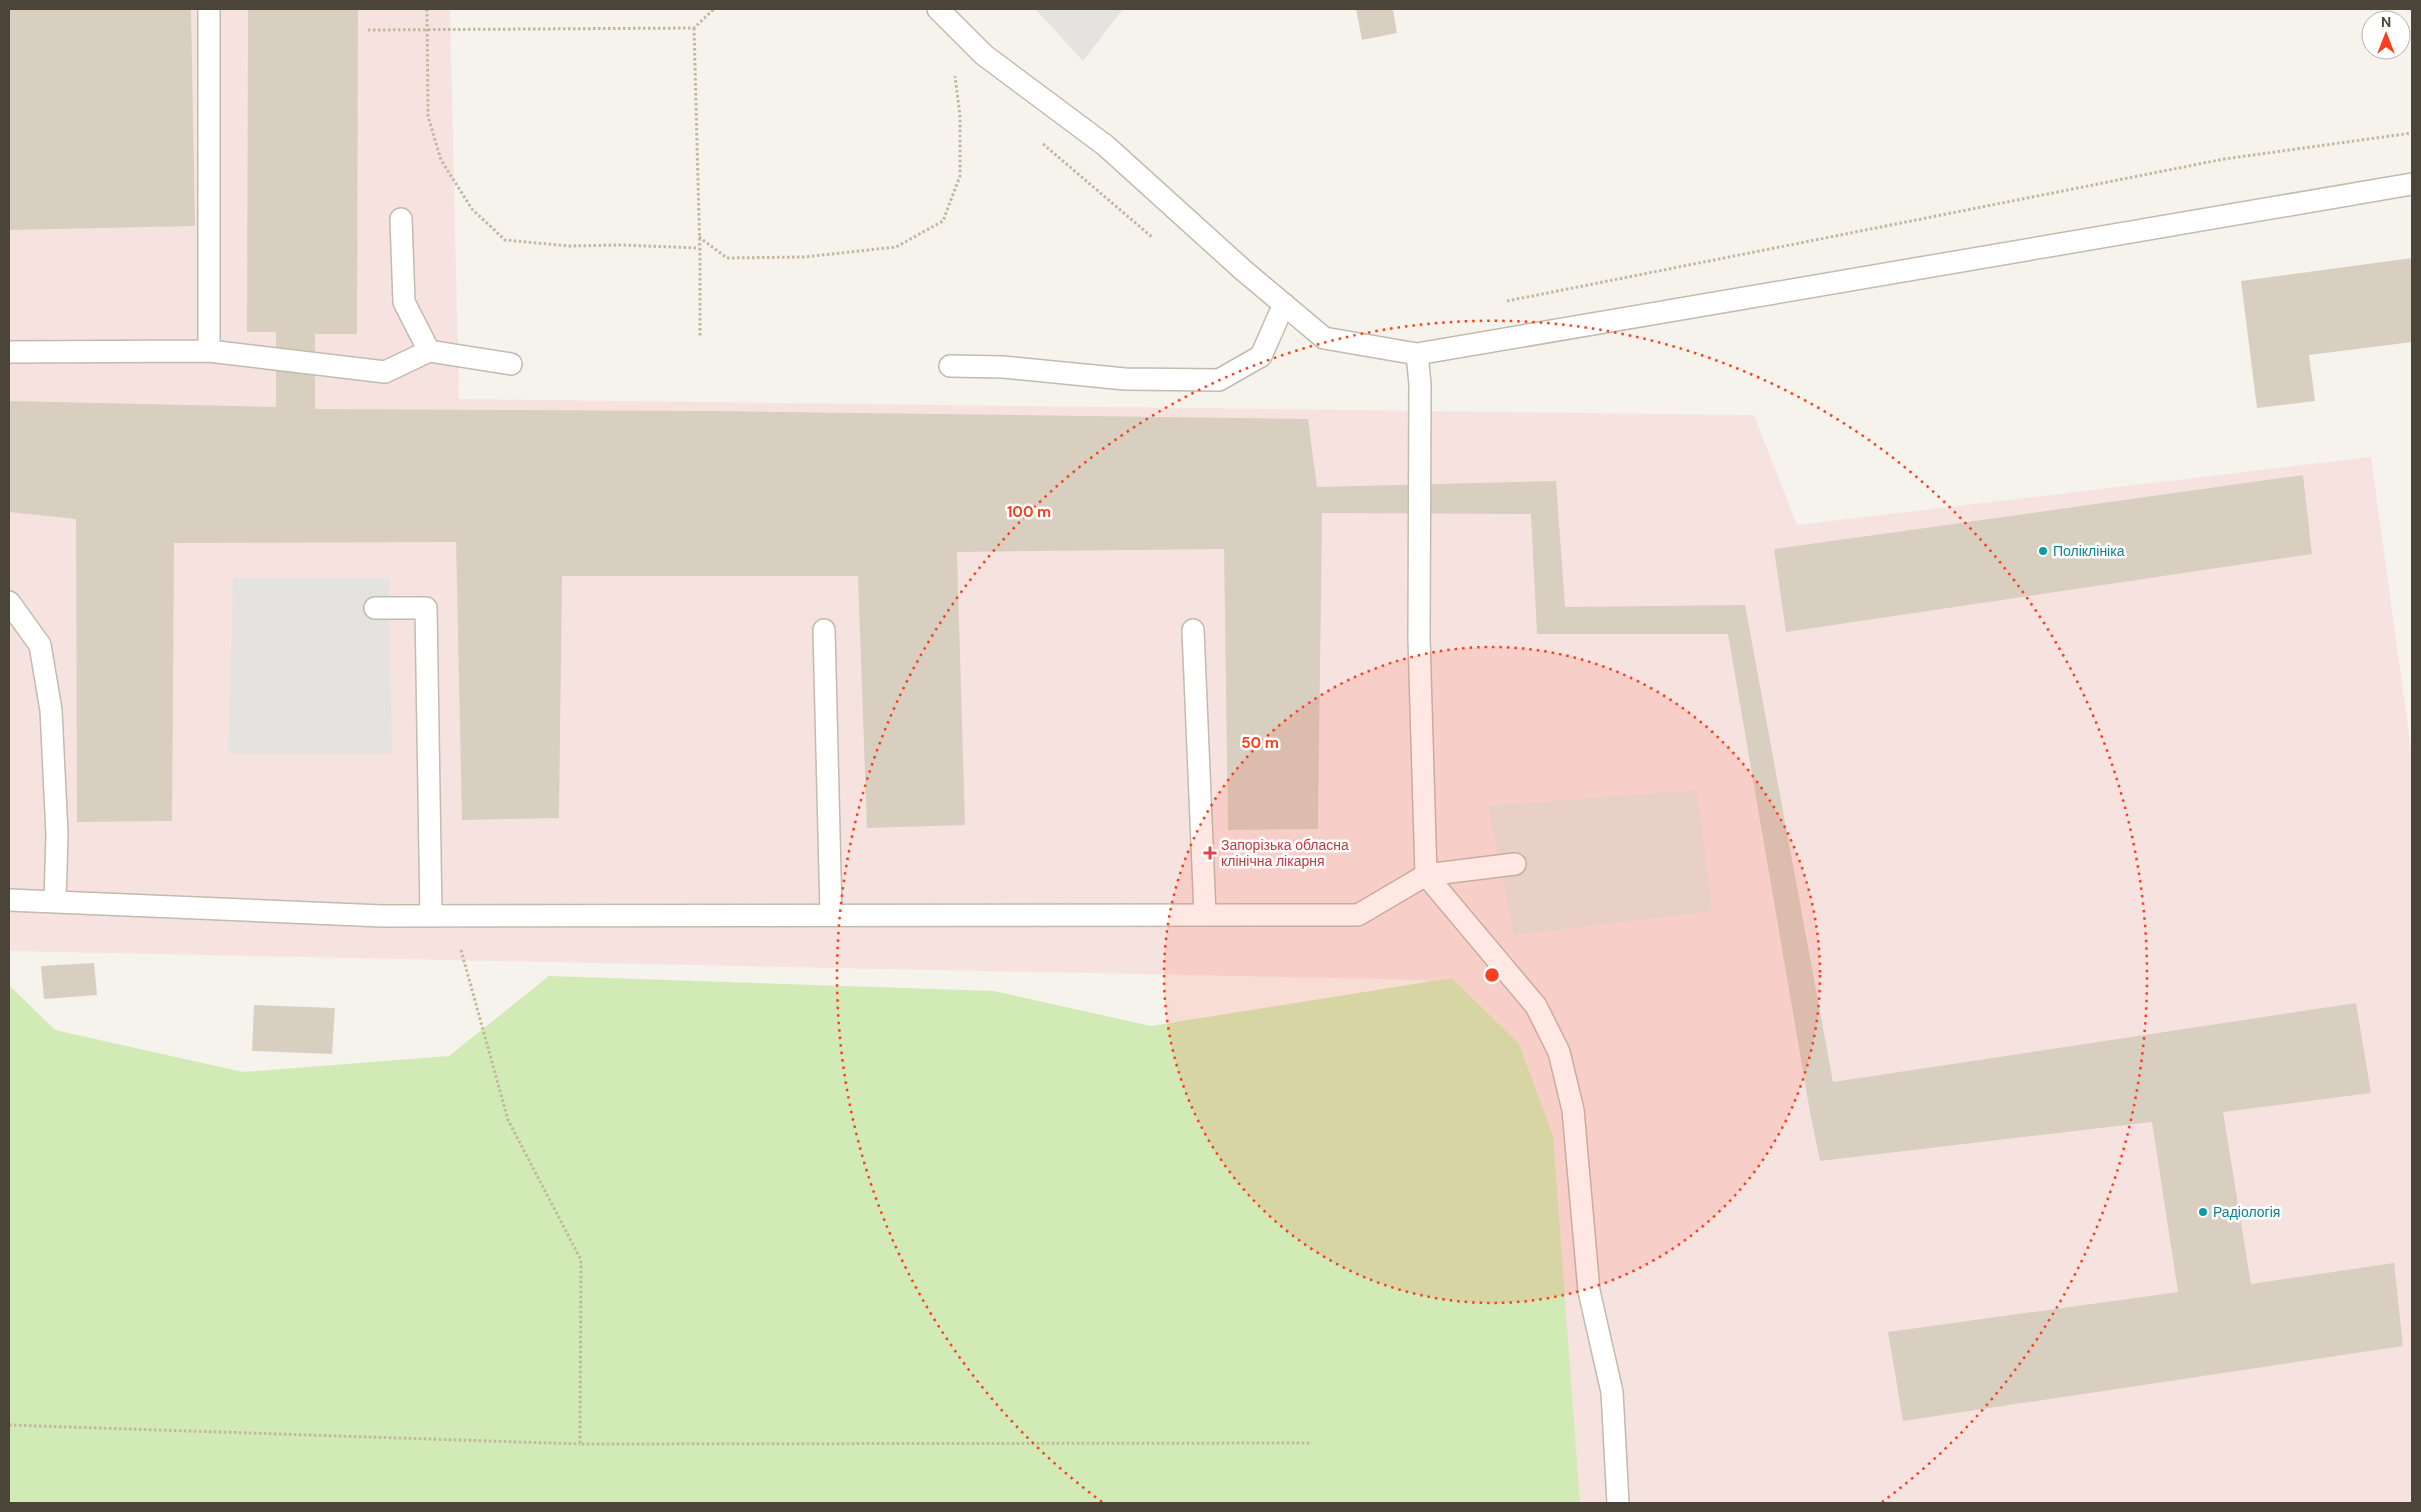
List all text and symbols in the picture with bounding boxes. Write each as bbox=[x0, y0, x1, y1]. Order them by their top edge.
north arrow bbox=[2361, 10, 2411, 60]
text: N bbox=[2381, 13, 2391, 31]
text: 100 m bbox=[1007, 502, 1051, 522]
place label: Поліклініка bbox=[2053, 542, 2125, 560]
marker: Поліклініка bbox=[2037, 545, 2049, 557]
text: 50 m bbox=[1241, 733, 1279, 753]
place label: Запорізька обласна клінічна лікарня bbox=[1221, 836, 1349, 870]
marker: Запорізька обласна клінічна лікарня bbox=[1203, 846, 1217, 860]
centre of rings bbox=[1483, 966, 1501, 984]
place label: Радіологія bbox=[2213, 1203, 2280, 1221]
marker: Радіологія bbox=[2197, 1206, 2209, 1218]

